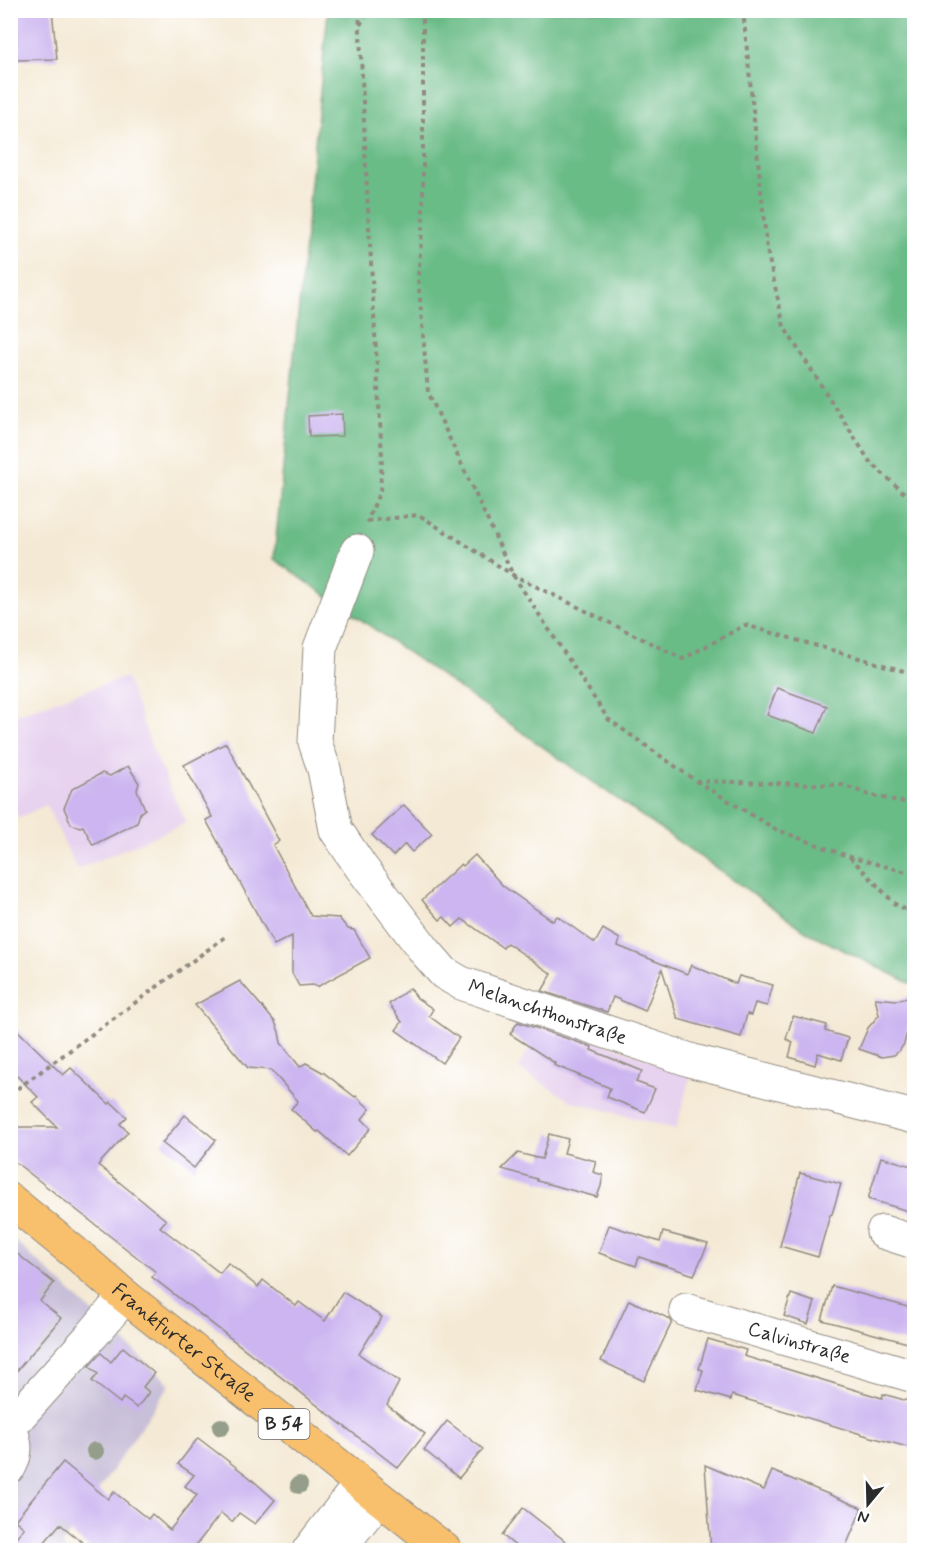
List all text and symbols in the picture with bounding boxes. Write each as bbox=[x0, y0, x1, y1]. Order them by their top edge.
street label: Melanchthonstraße bbox=[465, 973, 631, 1051]
street label: Frankfurter Straße bbox=[106, 1277, 262, 1409]
street label: Calvinstraße bbox=[745, 1315, 854, 1371]
road number: B 54 bbox=[258, 1409, 310, 1439]
north arrow bbox=[838, 1474, 898, 1534]
text: N bbox=[855, 1505, 872, 1528]

